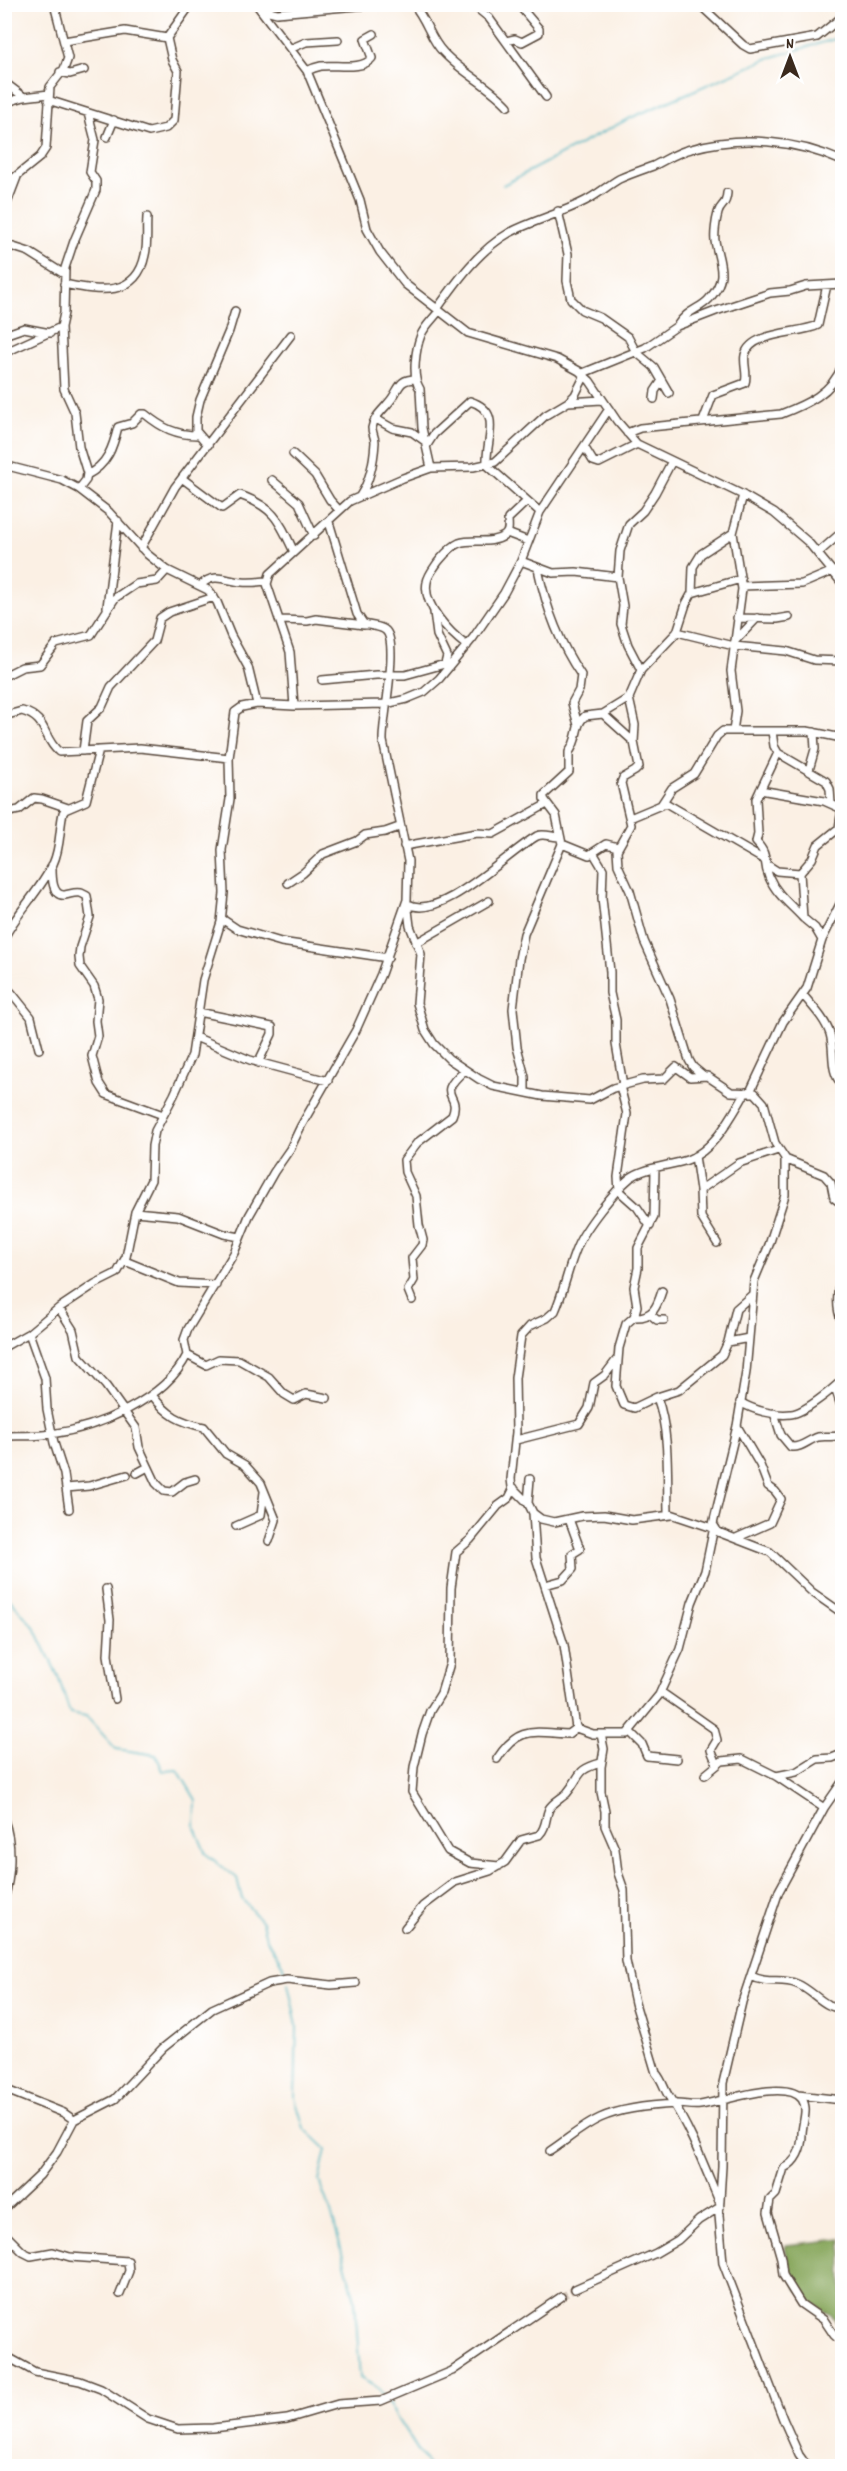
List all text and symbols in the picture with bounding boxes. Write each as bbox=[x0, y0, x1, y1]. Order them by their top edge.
north arrow bbox=[760, 27, 820, 87]
text: N bbox=[786, 33, 794, 56]

